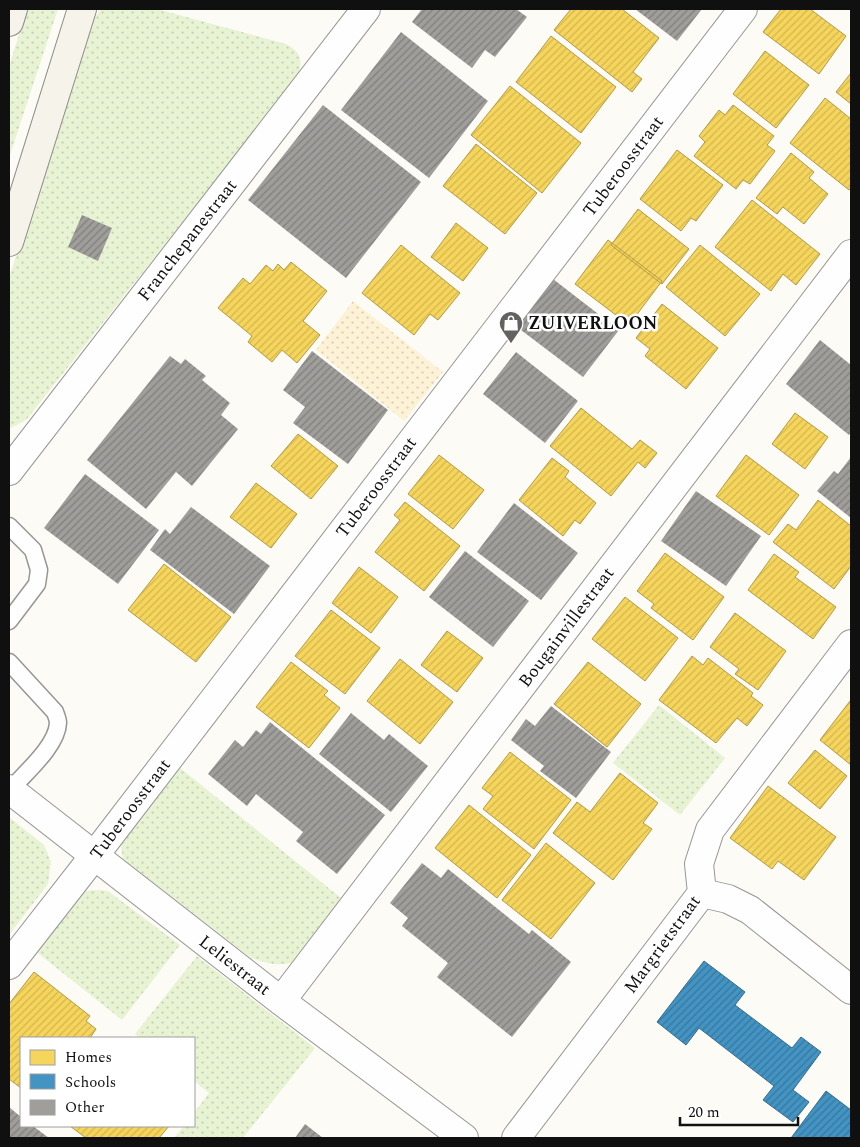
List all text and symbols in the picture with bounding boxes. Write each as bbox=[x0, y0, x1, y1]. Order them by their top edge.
street label: Tuberoosstraat bbox=[576, 110, 670, 223]
street label: Franchepanestraat bbox=[131, 173, 244, 307]
shop icon: ZUIVERLOON bbox=[498, 310, 524, 344]
place label: ZUIVERLOON bbox=[528, 310, 657, 337]
street label: Tuberoosstraat bbox=[329, 431, 423, 544]
street label: Bougainvillestraat bbox=[512, 561, 621, 693]
street label: Tuberoosstraat bbox=[83, 753, 177, 866]
street label: Margrietstraat bbox=[617, 889, 707, 999]
street label: Leliestraat bbox=[193, 929, 277, 1002]
legend bbox=[20, 1037, 195, 1127]
text: Homes bbox=[65, 1046, 112, 1069]
text: Schools bbox=[65, 1071, 116, 1094]
scale bar bbox=[680, 1094, 798, 1126]
text: Other bbox=[65, 1096, 104, 1119]
text: 20 m bbox=[688, 1101, 720, 1124]

